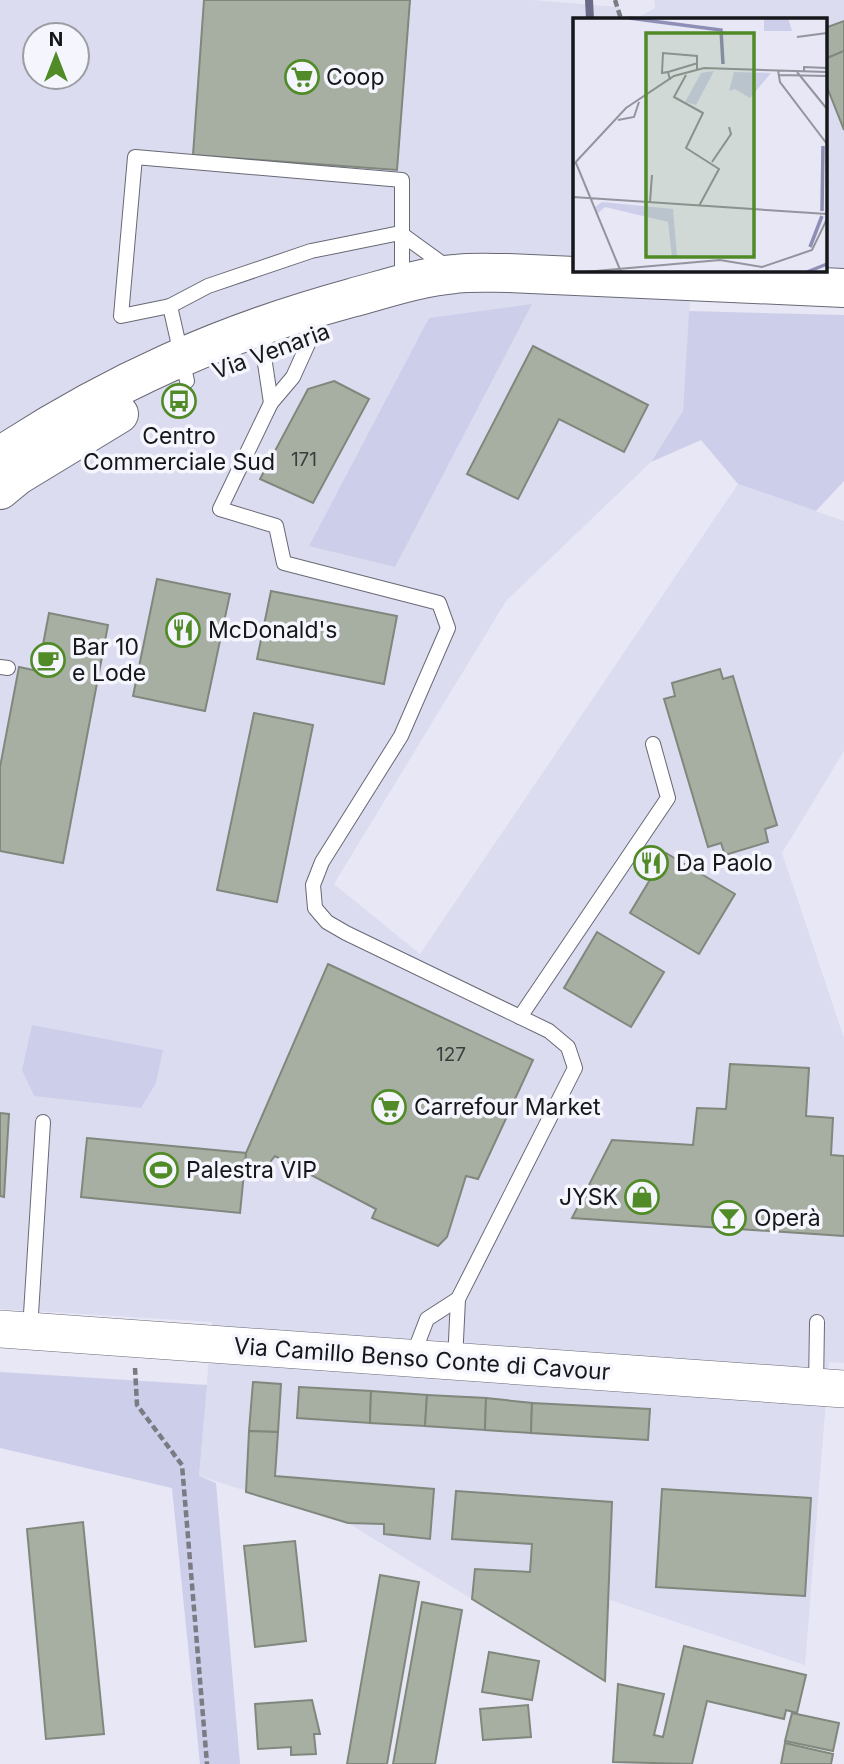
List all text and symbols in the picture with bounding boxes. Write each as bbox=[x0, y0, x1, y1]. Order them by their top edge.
inset map bbox=[573, 18, 826, 271]
north arrow bbox=[21, 21, 91, 91]
text: N bbox=[49, 28, 63, 51]
supermarket icon: Coop bbox=[283, 58, 321, 96]
place label: Coop bbox=[326, 63, 384, 91]
street label: Via Venaria bbox=[208, 317, 334, 385]
bus stop icon: Centro Commerciale Sud bbox=[160, 382, 198, 420]
place label: Centro Commerciale Sud bbox=[83, 422, 275, 476]
house number: 171 bbox=[291, 448, 317, 471]
restaurant icon: McDonald's bbox=[164, 611, 202, 649]
place label: McDonald's bbox=[208, 616, 338, 644]
place label: Bar 10 e Lode bbox=[72, 633, 146, 687]
cafe icon: Bar 10 e Lode bbox=[29, 641, 67, 679]
restaurant icon: Da Paolo bbox=[632, 844, 670, 882]
place label: Da Paolo bbox=[676, 849, 773, 877]
house number: 127 bbox=[436, 1043, 466, 1066]
supermarket icon: Carrefour Market bbox=[370, 1088, 408, 1126]
place label: Carrefour Market bbox=[414, 1093, 601, 1121]
sports icon: Palestra VIP bbox=[142, 1151, 180, 1189]
place label: Palestra VIP bbox=[186, 1156, 317, 1184]
shop icon: JYSK bbox=[623, 1178, 661, 1216]
place label: JYSK bbox=[559, 1183, 618, 1211]
bar icon: Operà bbox=[710, 1199, 748, 1237]
place label: Operà bbox=[754, 1204, 821, 1232]
street label: Via Camillo Benso Conte di Cavour bbox=[233, 1332, 612, 1386]

